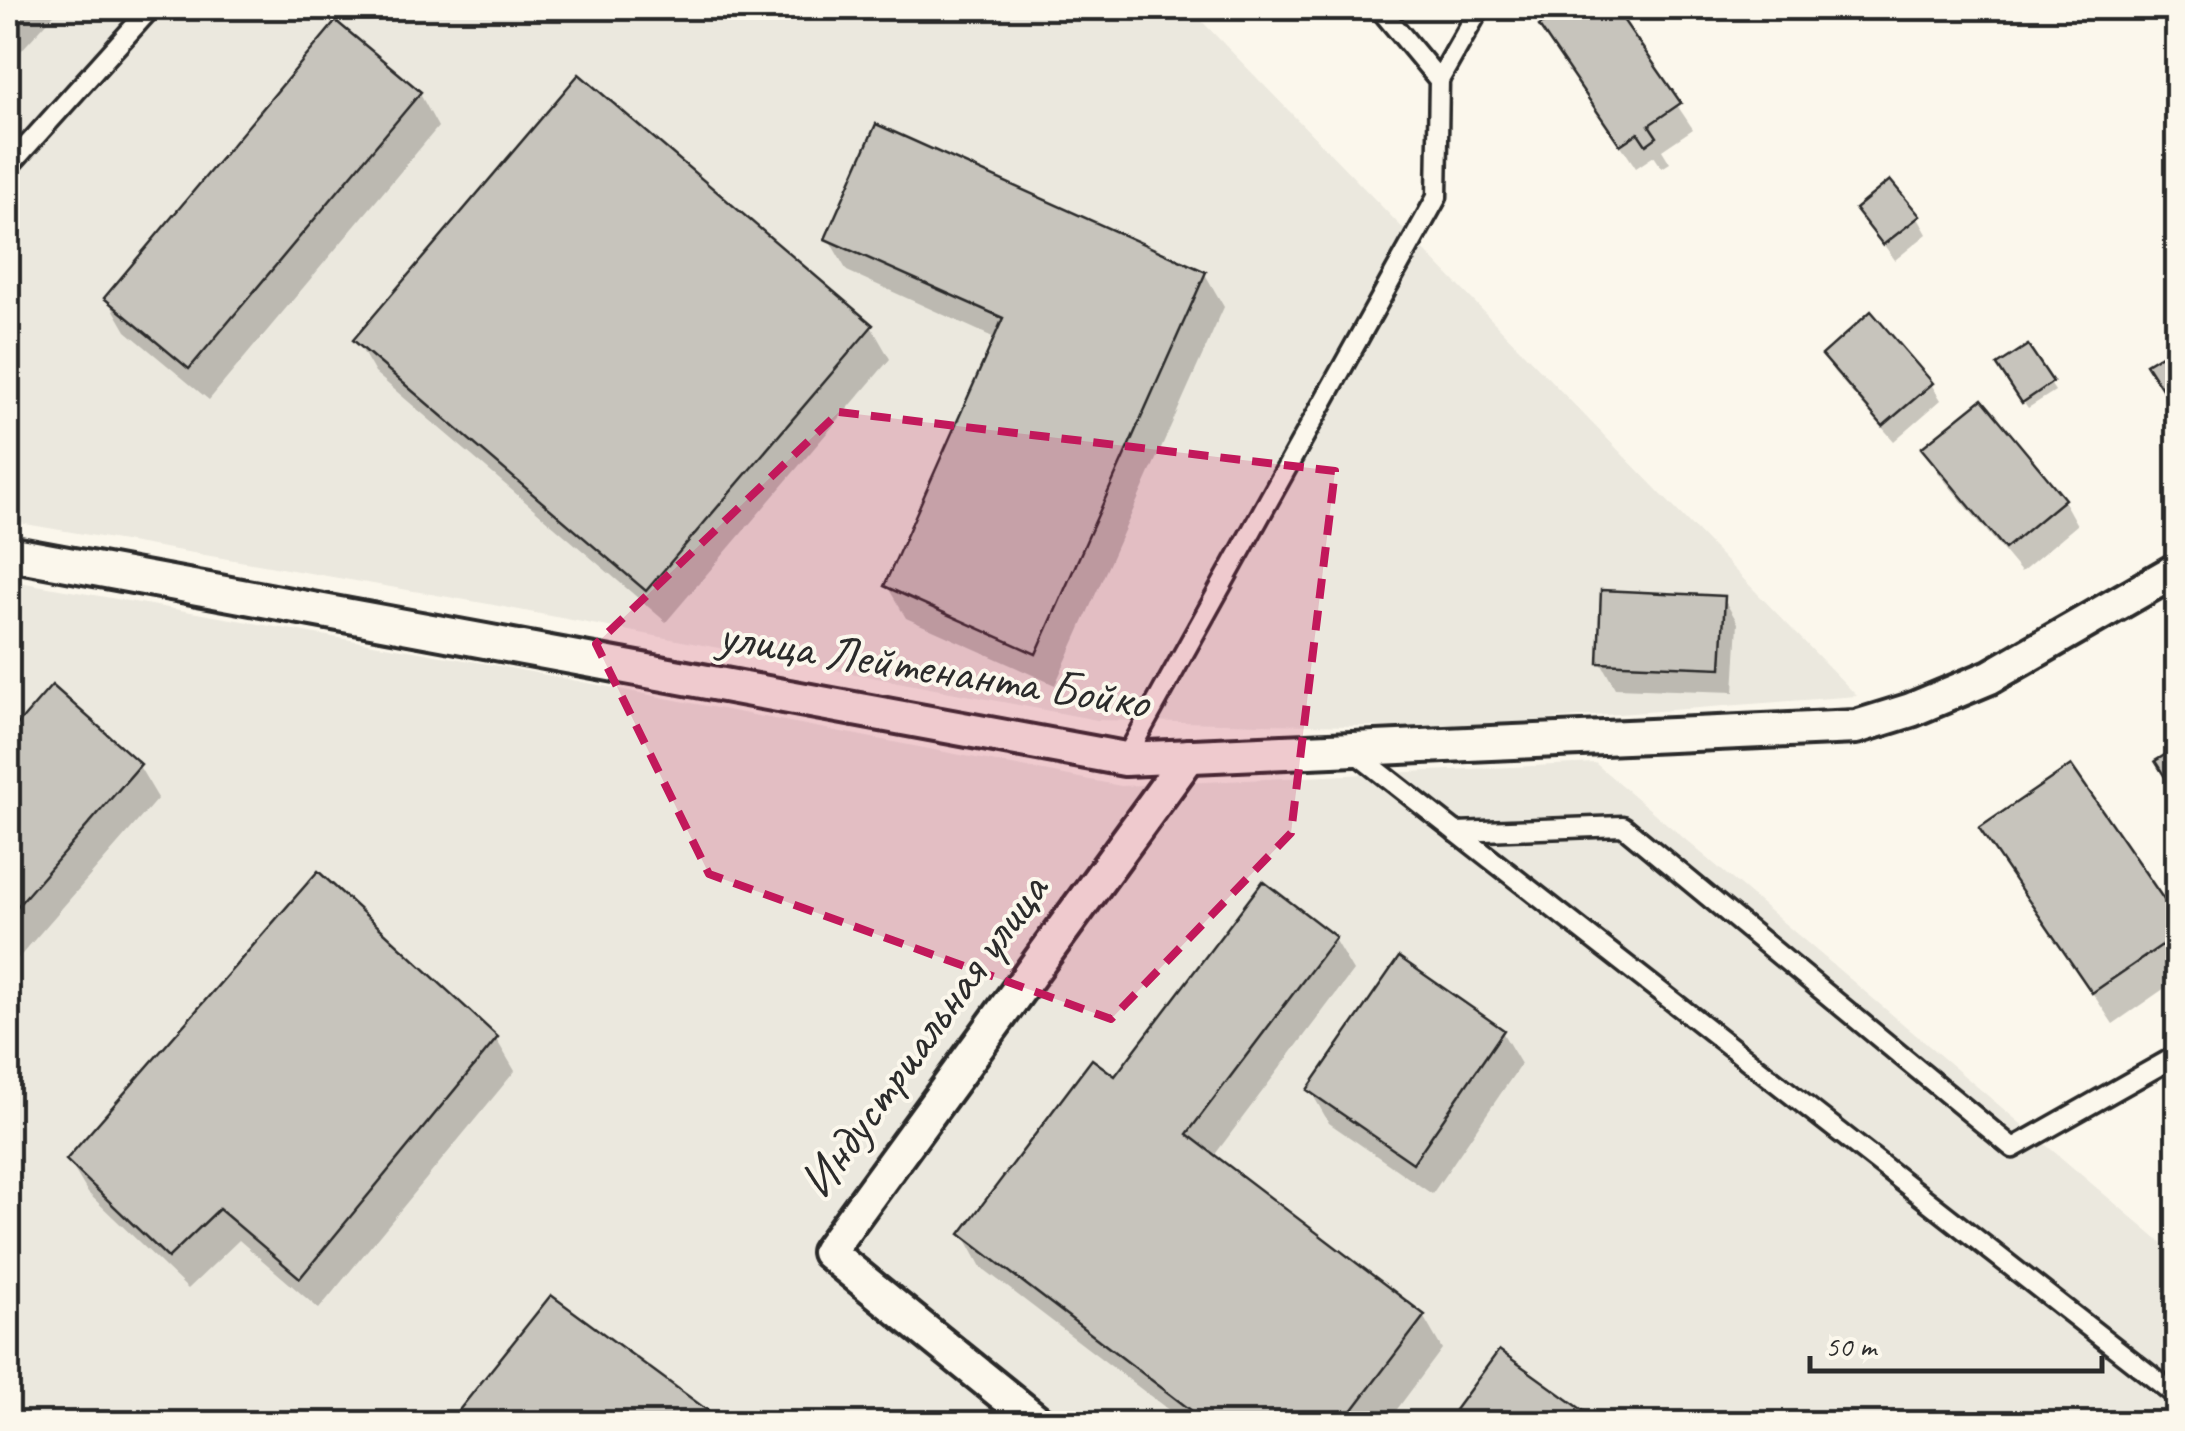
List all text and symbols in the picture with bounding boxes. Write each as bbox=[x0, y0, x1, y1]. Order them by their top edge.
street label: улица Лейтенанта Бойко bbox=[711, 602, 1156, 733]
street label: Индустриальная улица bbox=[784, 859, 1063, 1210]
scale bar bbox=[1810, 1311, 2102, 1373]
text: 50 m bbox=[1825, 1327, 1878, 1365]

